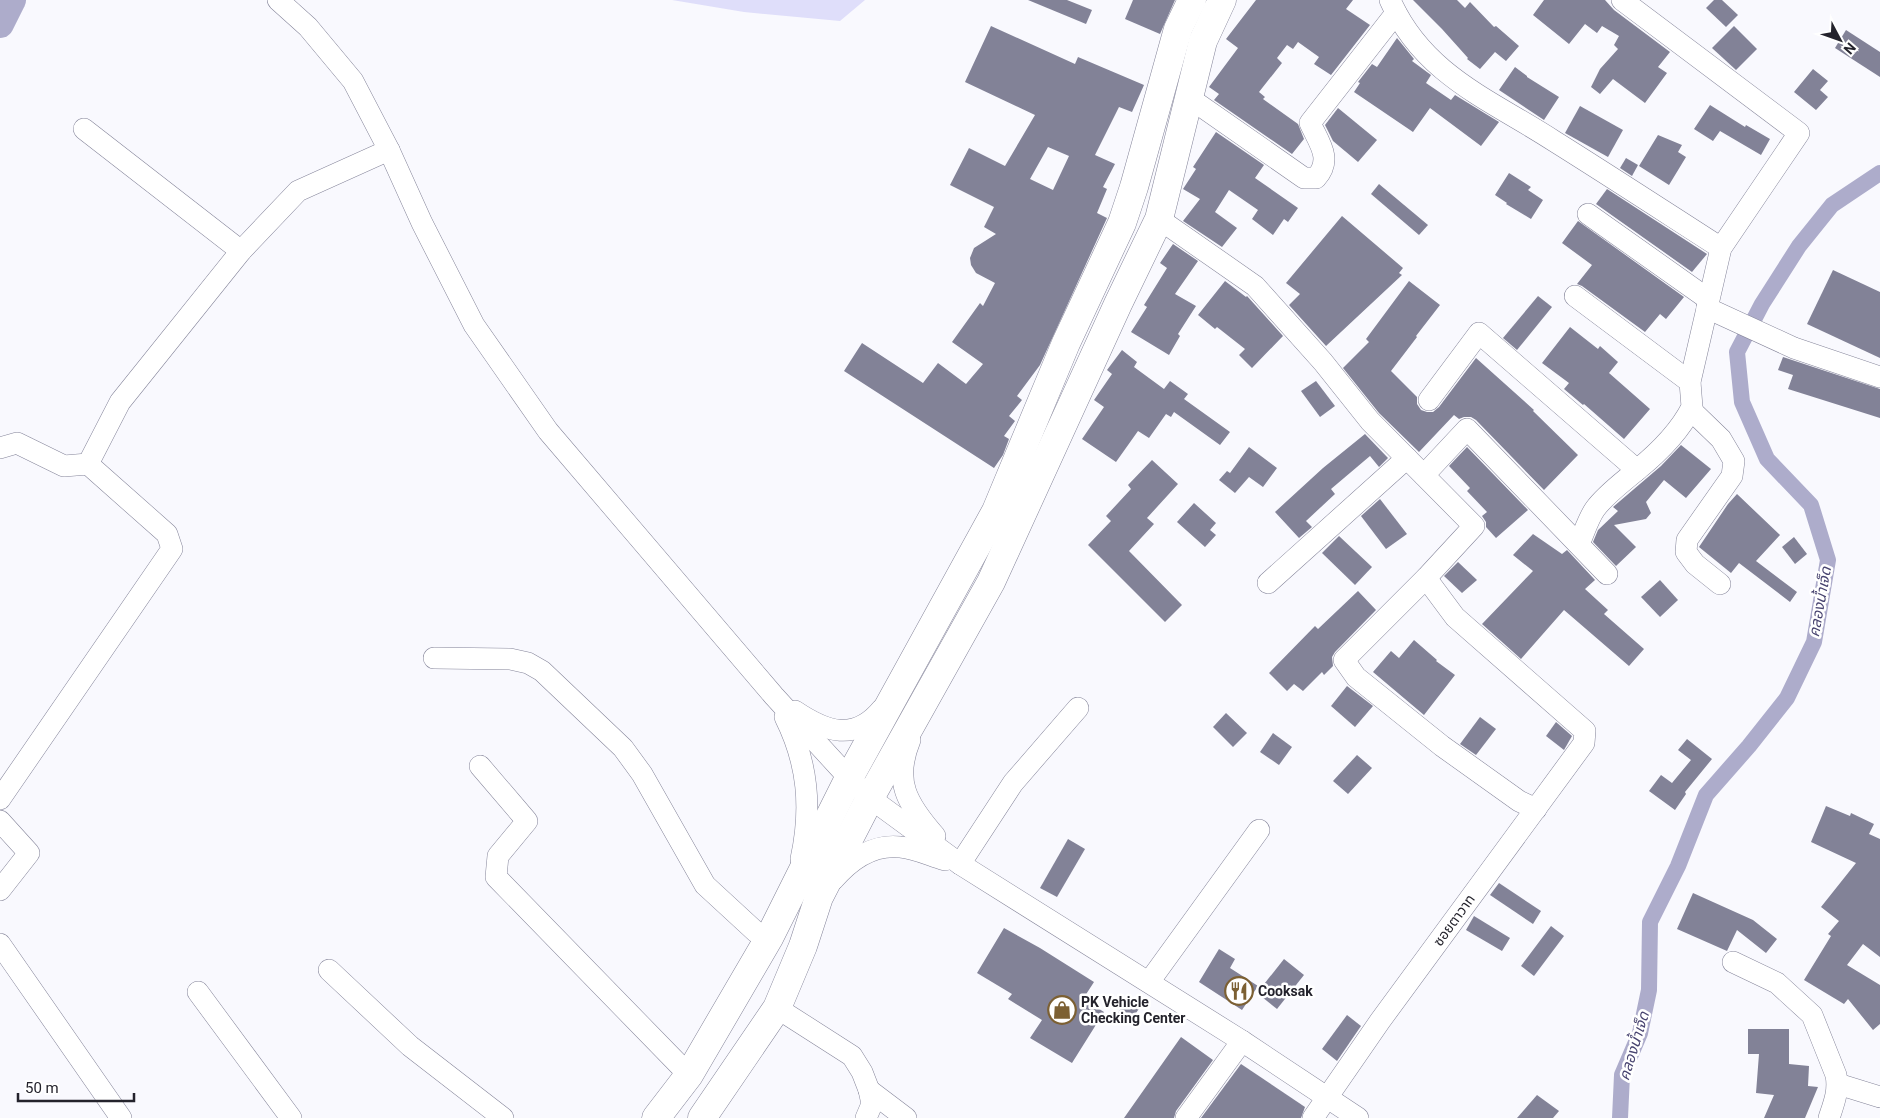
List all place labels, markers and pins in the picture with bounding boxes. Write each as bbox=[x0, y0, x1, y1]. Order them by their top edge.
restaurant icon: Cooksak bbox=[1224, 976, 1254, 1006]
place label: Cooksak bbox=[1258, 983, 1313, 999]
place label: PK Vehicle Checking Center bbox=[1081, 994, 1185, 1026]
shop icon: PK Vehicle Checking Center bbox=[1047, 995, 1077, 1025]

